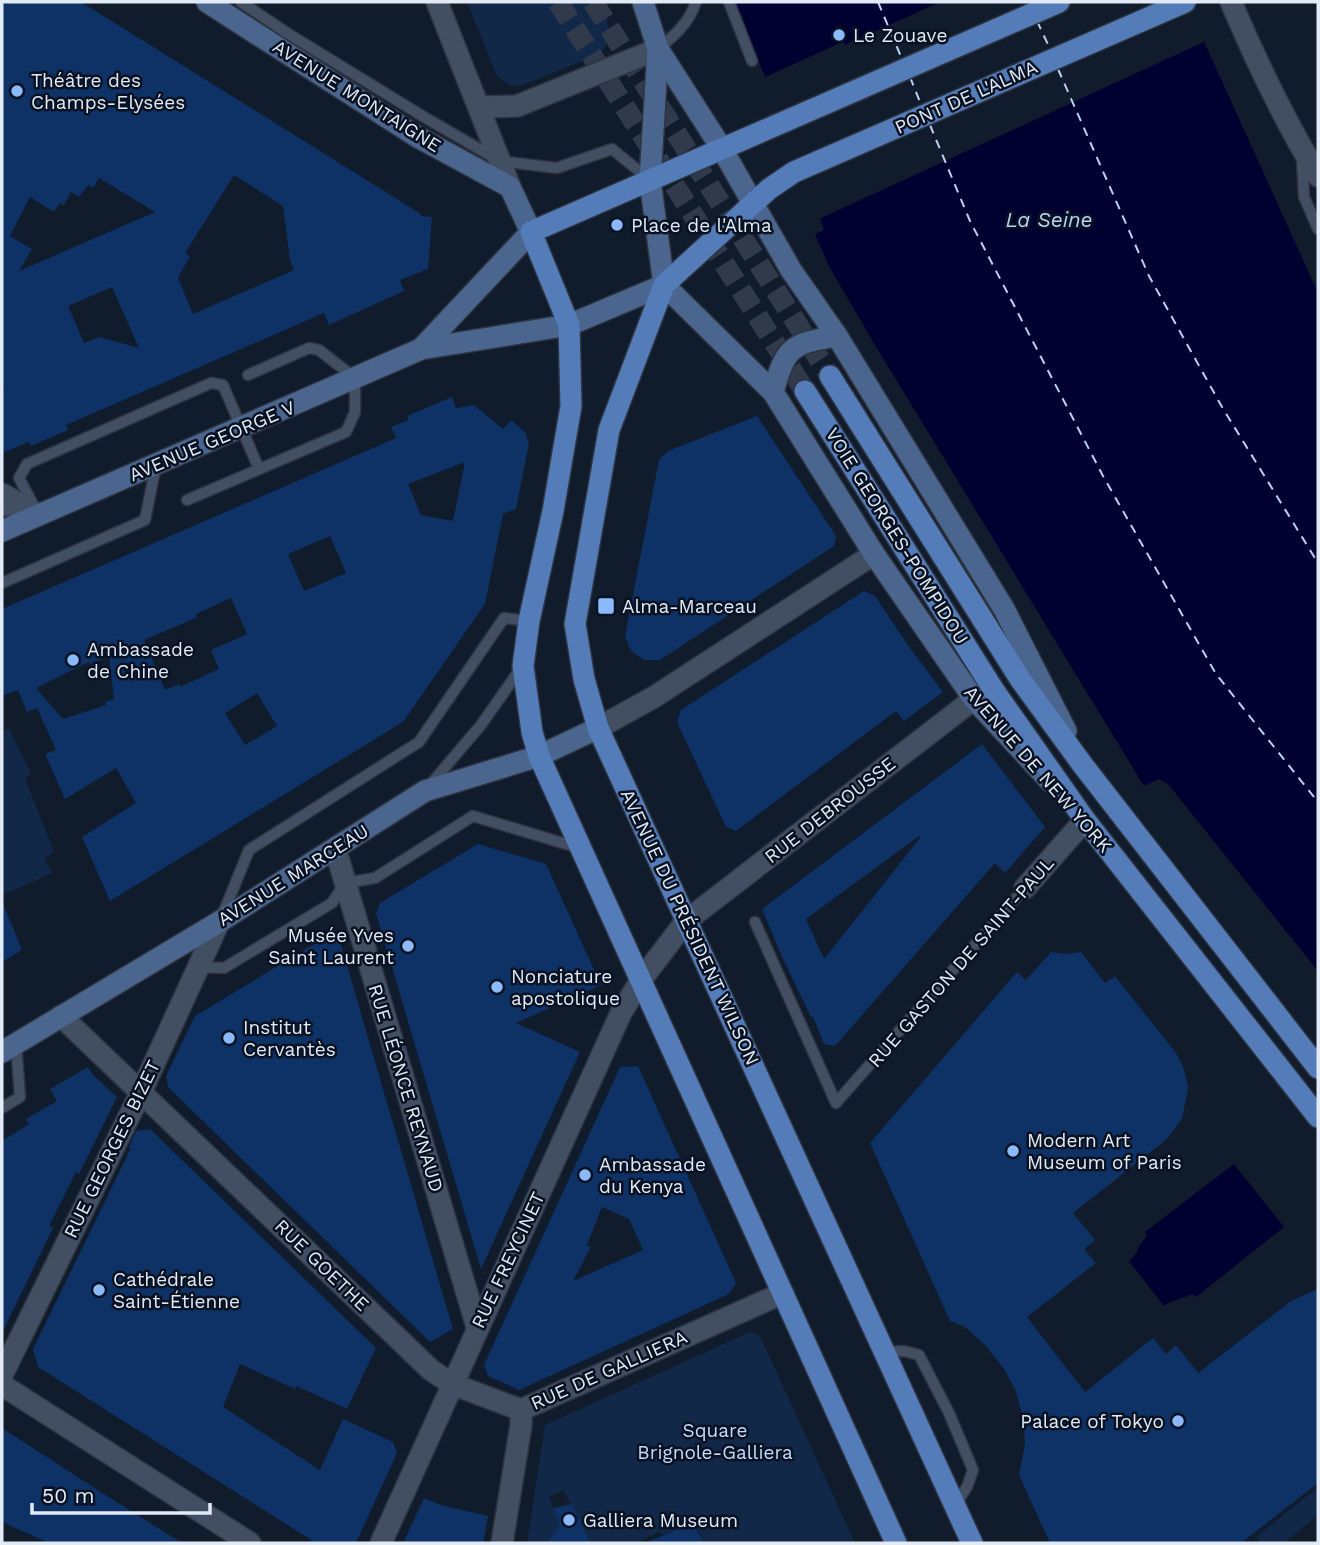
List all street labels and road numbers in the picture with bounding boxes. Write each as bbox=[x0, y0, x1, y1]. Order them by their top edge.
street label: AVENUE MONTAIGNE bbox=[269, 35, 445, 157]
street label: PONT DE L'ALMA bbox=[891, 55, 1041, 139]
street label: AVENUE GEORGE V bbox=[125, 396, 299, 486]
street label: VOIE GEORGES-POMPIDOU bbox=[821, 423, 973, 649]
street label: AVENUE DE NEW YORK bbox=[959, 681, 1117, 857]
street label: RUE DEBROUSSE bbox=[760, 752, 900, 868]
street label: AVENUE DU PRÉSIDENT WILSON bbox=[616, 785, 764, 1069]
street label: AVENUE MARCEAU bbox=[213, 819, 373, 931]
street label: RUE GASTON DE SAINT-PAUL bbox=[863, 852, 1059, 1072]
street label: RUE LÉONCE REYNAUD bbox=[363, 981, 449, 1195]
street label: RUE GEORGES BIZET bbox=[59, 1056, 165, 1242]
street label: RUE FREYCINET bbox=[466, 1188, 550, 1332]
street label: RUE GOETHE bbox=[270, 1214, 374, 1316]
street label: RUE DE GALLIERA bbox=[527, 1325, 691, 1415]

